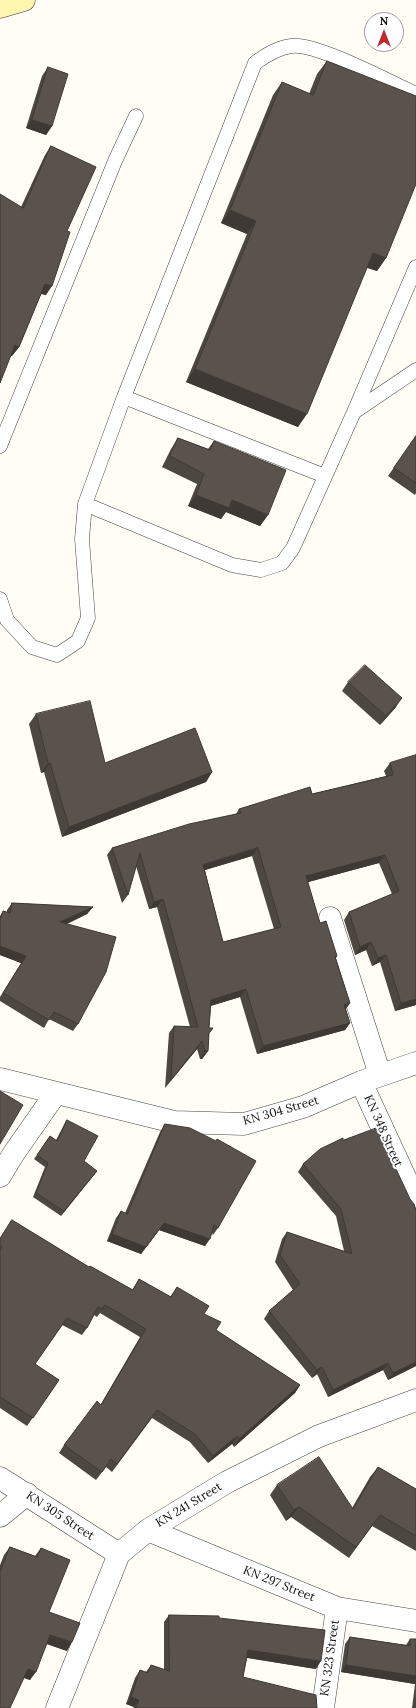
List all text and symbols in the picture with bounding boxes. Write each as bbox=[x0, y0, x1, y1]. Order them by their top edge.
north arrow bbox=[364, 12, 404, 52]
text: N bbox=[380, 14, 388, 28]
street label: KN 304 Street bbox=[241, 1093, 321, 1129]
street label: KN 348 Street bbox=[361, 1093, 405, 1169]
street label: KN 241 Street bbox=[153, 1480, 225, 1530]
street label: KN 305 Street bbox=[23, 1489, 97, 1543]
street label: KN 297 Street bbox=[241, 1563, 317, 1605]
street label: KN 323 Street bbox=[317, 1619, 343, 1697]

